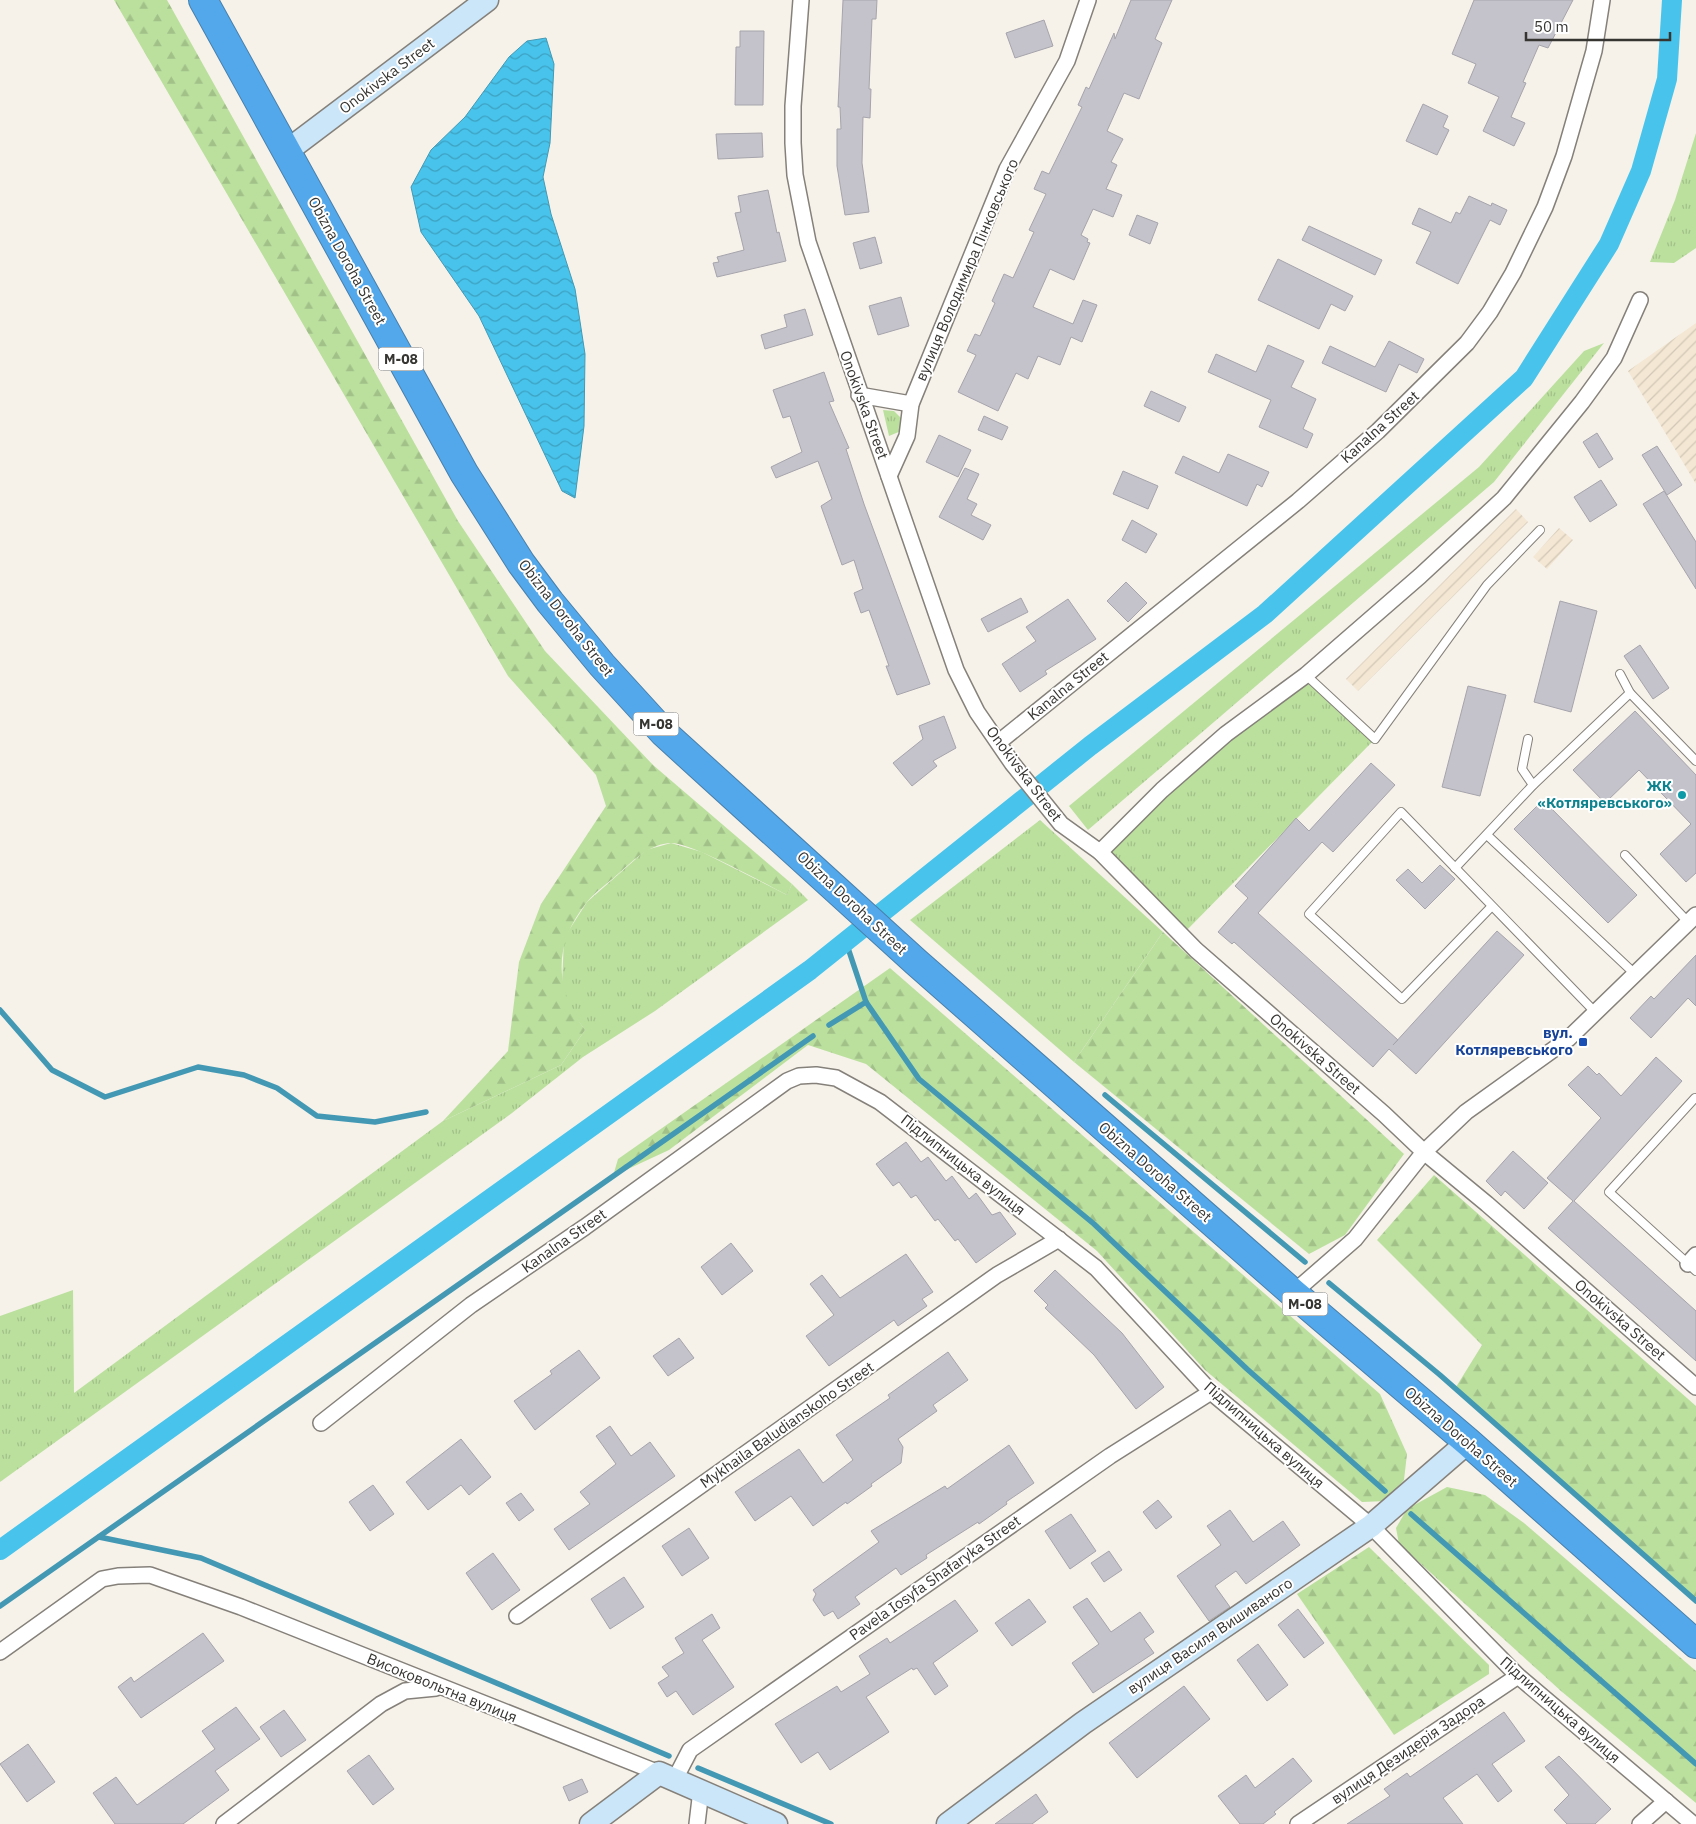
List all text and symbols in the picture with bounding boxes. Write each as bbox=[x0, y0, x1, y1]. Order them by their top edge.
scale bar bbox=[1526, 10, 1670, 42]
text: 50 m bbox=[1534, 17, 1569, 36]
street label: Onokivska Street bbox=[335, 34, 438, 118]
street label: вулиця Володимира Пінковського bbox=[911, 156, 1022, 384]
street label: Obizna Doroha Street bbox=[304, 193, 391, 328]
road number: М-08 bbox=[378, 348, 424, 370]
street label: Onokivska Street bbox=[836, 348, 893, 462]
street label: Kanalna Street bbox=[1336, 386, 1423, 467]
street label: Obizna Doroha Street bbox=[515, 555, 618, 680]
street label: Kanalna Street bbox=[1023, 647, 1112, 724]
road number: М-08 bbox=[634, 712, 678, 736]
street label: Onokivska Street bbox=[982, 722, 1066, 825]
place label: ЖК «Котляревського» bbox=[1538, 776, 1672, 812]
marker: ЖК «Котляревського» bbox=[1676, 789, 1688, 801]
street label: Obizna Doroha Street bbox=[793, 847, 911, 959]
street label: Onokivska Street bbox=[1266, 1009, 1365, 1098]
place label: вул. Котляревського bbox=[1455, 1023, 1573, 1059]
marker: вул. Котляревського bbox=[1577, 1036, 1589, 1048]
street label: Підлипницька вулиця bbox=[897, 1110, 1029, 1219]
street label: Obizna Doroha Street bbox=[1095, 1117, 1216, 1226]
street label: Kanalna Street bbox=[518, 1204, 610, 1277]
street label: Onokivska Street bbox=[1571, 1275, 1670, 1364]
road number: М-08 bbox=[1282, 1292, 1328, 1316]
street label: Mykhaila Baludianskoho Street bbox=[696, 1357, 877, 1492]
street label: Підлипницька вулиця bbox=[1200, 1377, 1328, 1492]
street label: Obizna Doroha Street bbox=[1401, 1382, 1522, 1491]
street label: Pavela Iosyfa Shafaryka Street bbox=[845, 1511, 1024, 1644]
street label: вулиця Василя Вишиваного bbox=[1124, 1573, 1296, 1698]
street label: Високовольтна вулиця bbox=[364, 1649, 520, 1726]
street label: Підлипницька вулиця bbox=[1496, 1652, 1624, 1767]
street label: вулиця Дезидерія Задора bbox=[1327, 1691, 1488, 1808]

